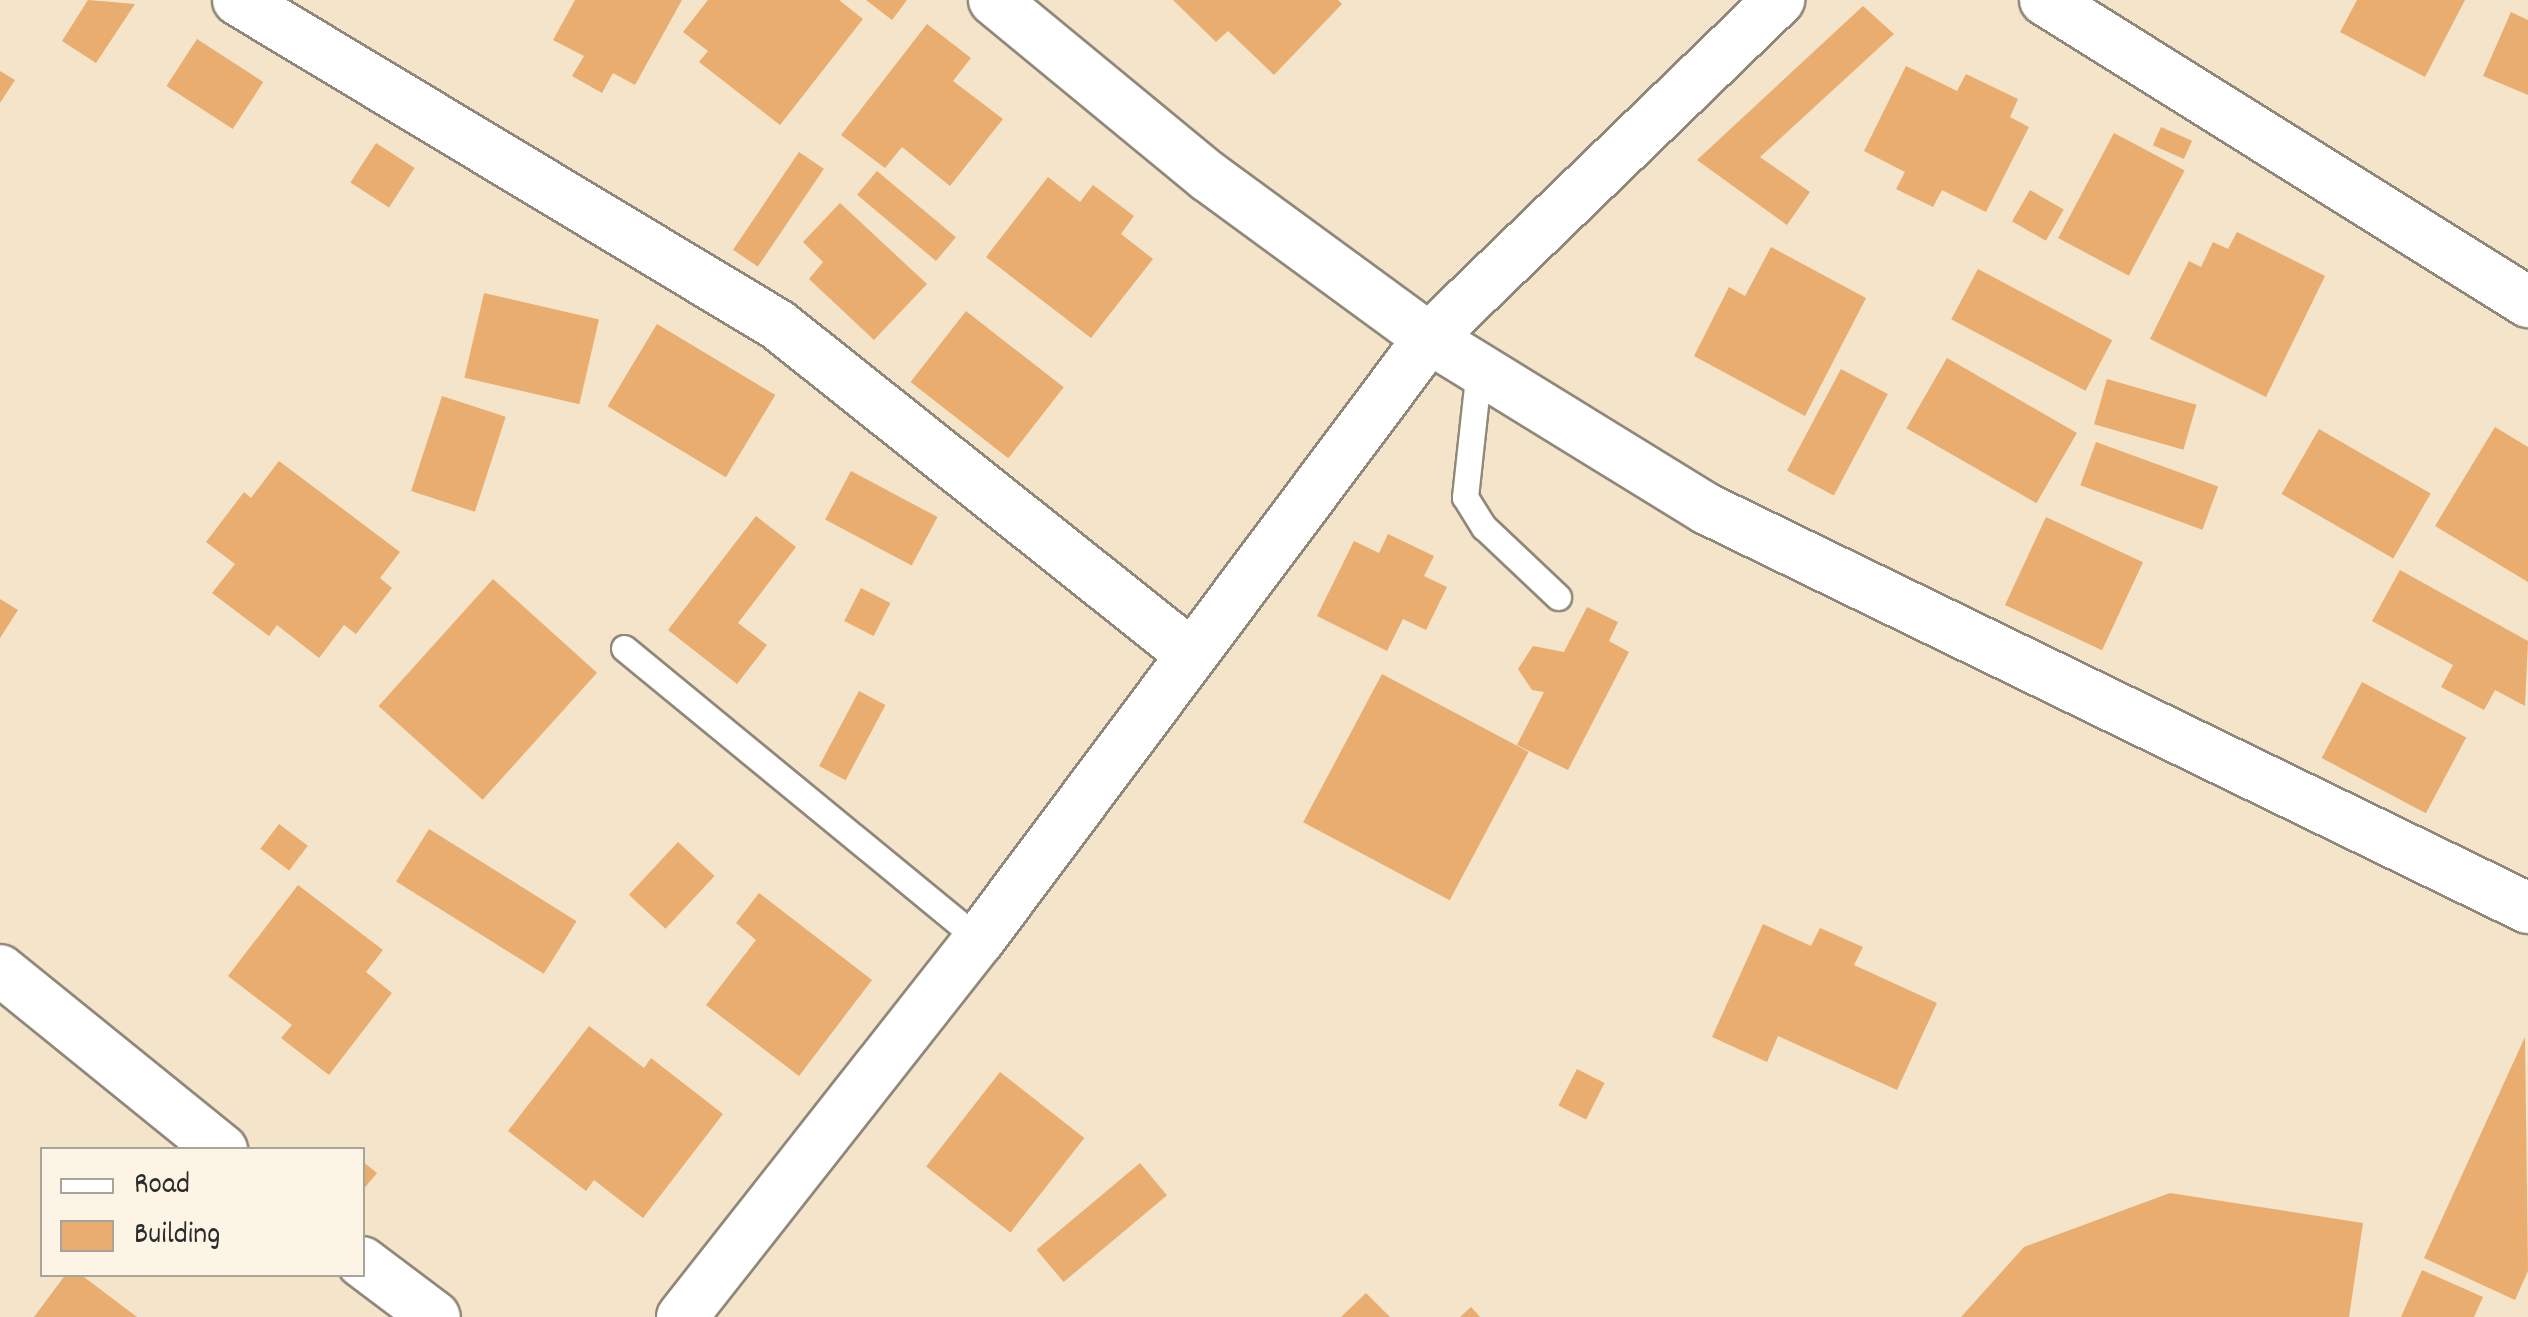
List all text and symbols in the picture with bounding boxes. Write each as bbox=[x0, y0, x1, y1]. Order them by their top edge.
legend bbox=[40, 1147, 365, 1277]
text: Road bbox=[134, 1165, 190, 1208]
text: Building bbox=[134, 1215, 220, 1258]

